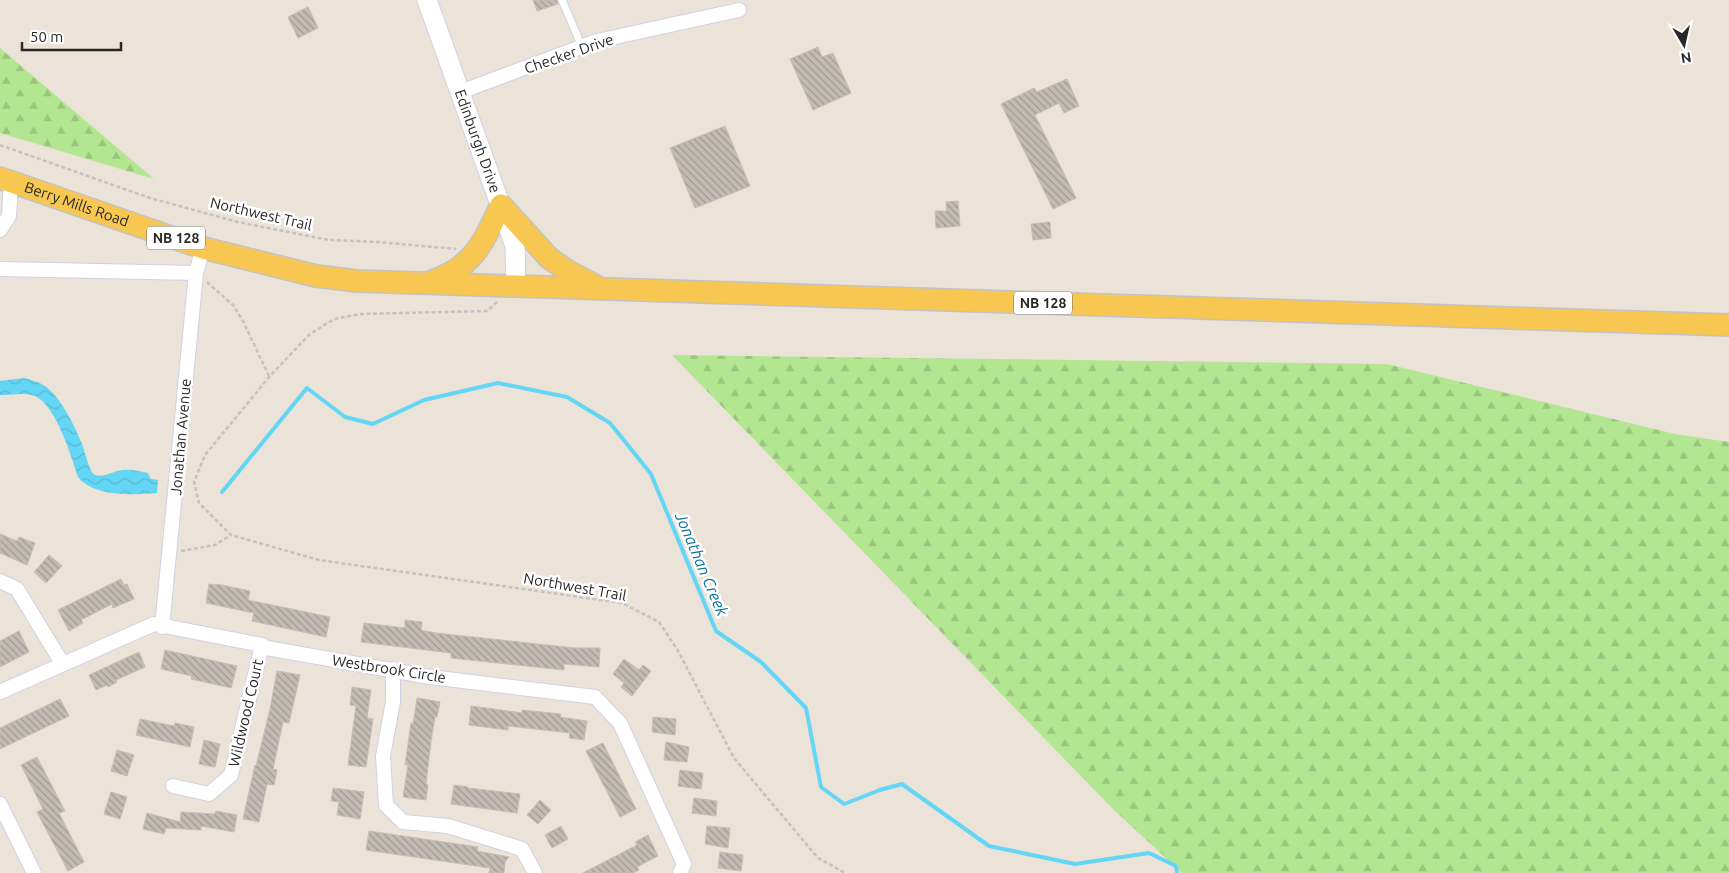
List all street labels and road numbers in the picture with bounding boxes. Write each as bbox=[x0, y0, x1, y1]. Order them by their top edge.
street label: Checker Drive bbox=[522, 30, 616, 77]
street label: Edinburgh Drive bbox=[452, 87, 504, 195]
street label: Berry Mills Road bbox=[22, 178, 131, 230]
street label: Northwest Trail bbox=[208, 194, 314, 234]
road number: NB 128 bbox=[147, 227, 205, 250]
road number: NB 128 bbox=[1014, 292, 1072, 314]
street label: Jonathan Avenue bbox=[167, 378, 194, 496]
street label: Northwest Trail bbox=[522, 569, 628, 604]
street label: Westbrook Circle bbox=[331, 651, 447, 686]
street label: Wildwood Court bbox=[225, 657, 266, 768]

